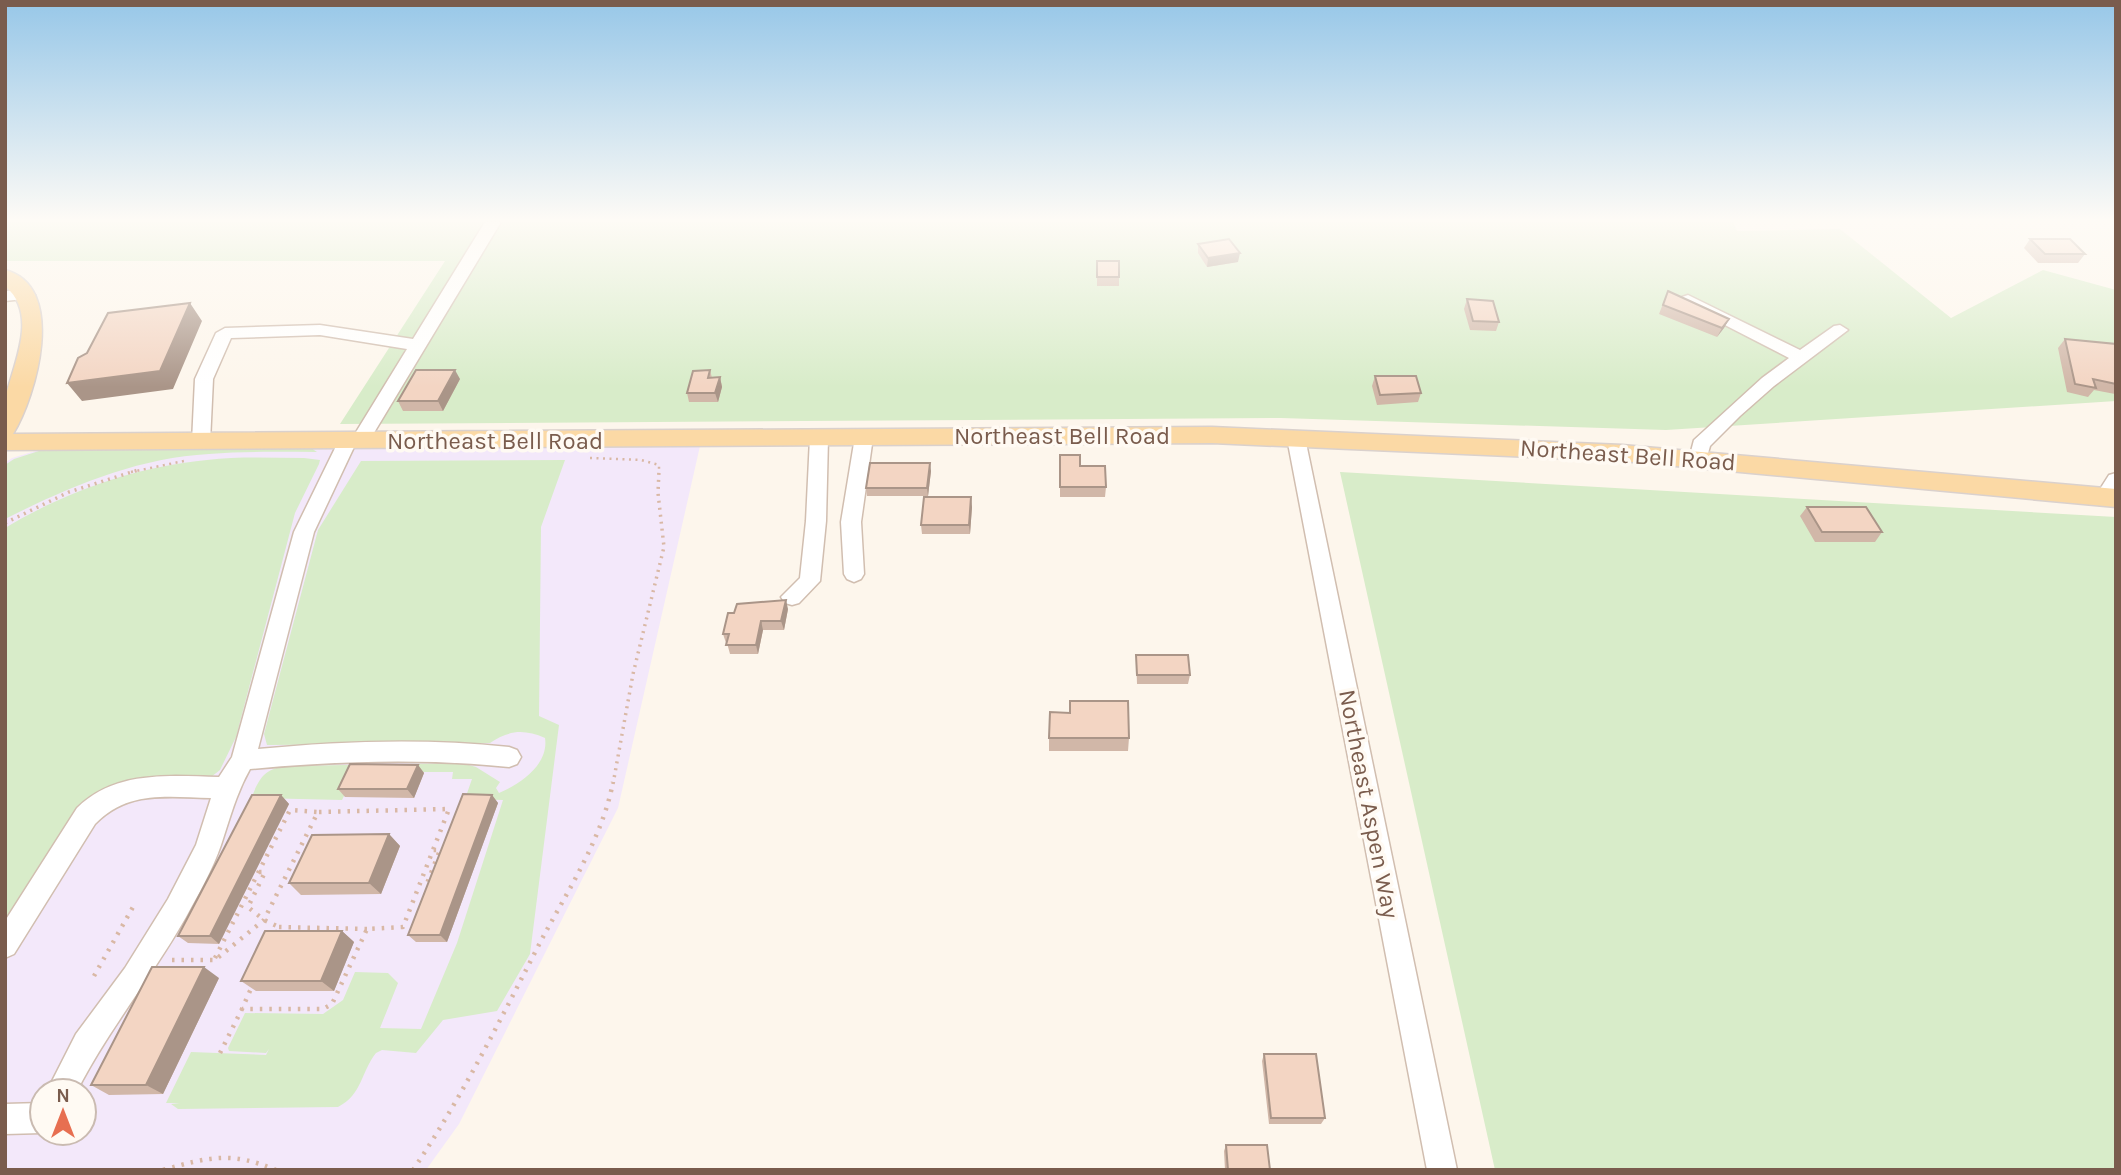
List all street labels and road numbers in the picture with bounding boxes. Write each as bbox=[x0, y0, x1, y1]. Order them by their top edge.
street label: Northeast Bell Road bbox=[954, 422, 1170, 450]
street label: Northeast Bell Road bbox=[387, 427, 603, 455]
street label: Northeast Bell Road bbox=[1519, 433, 1737, 477]
street label: Northeast Aspen Way bbox=[1333, 687, 1405, 921]

